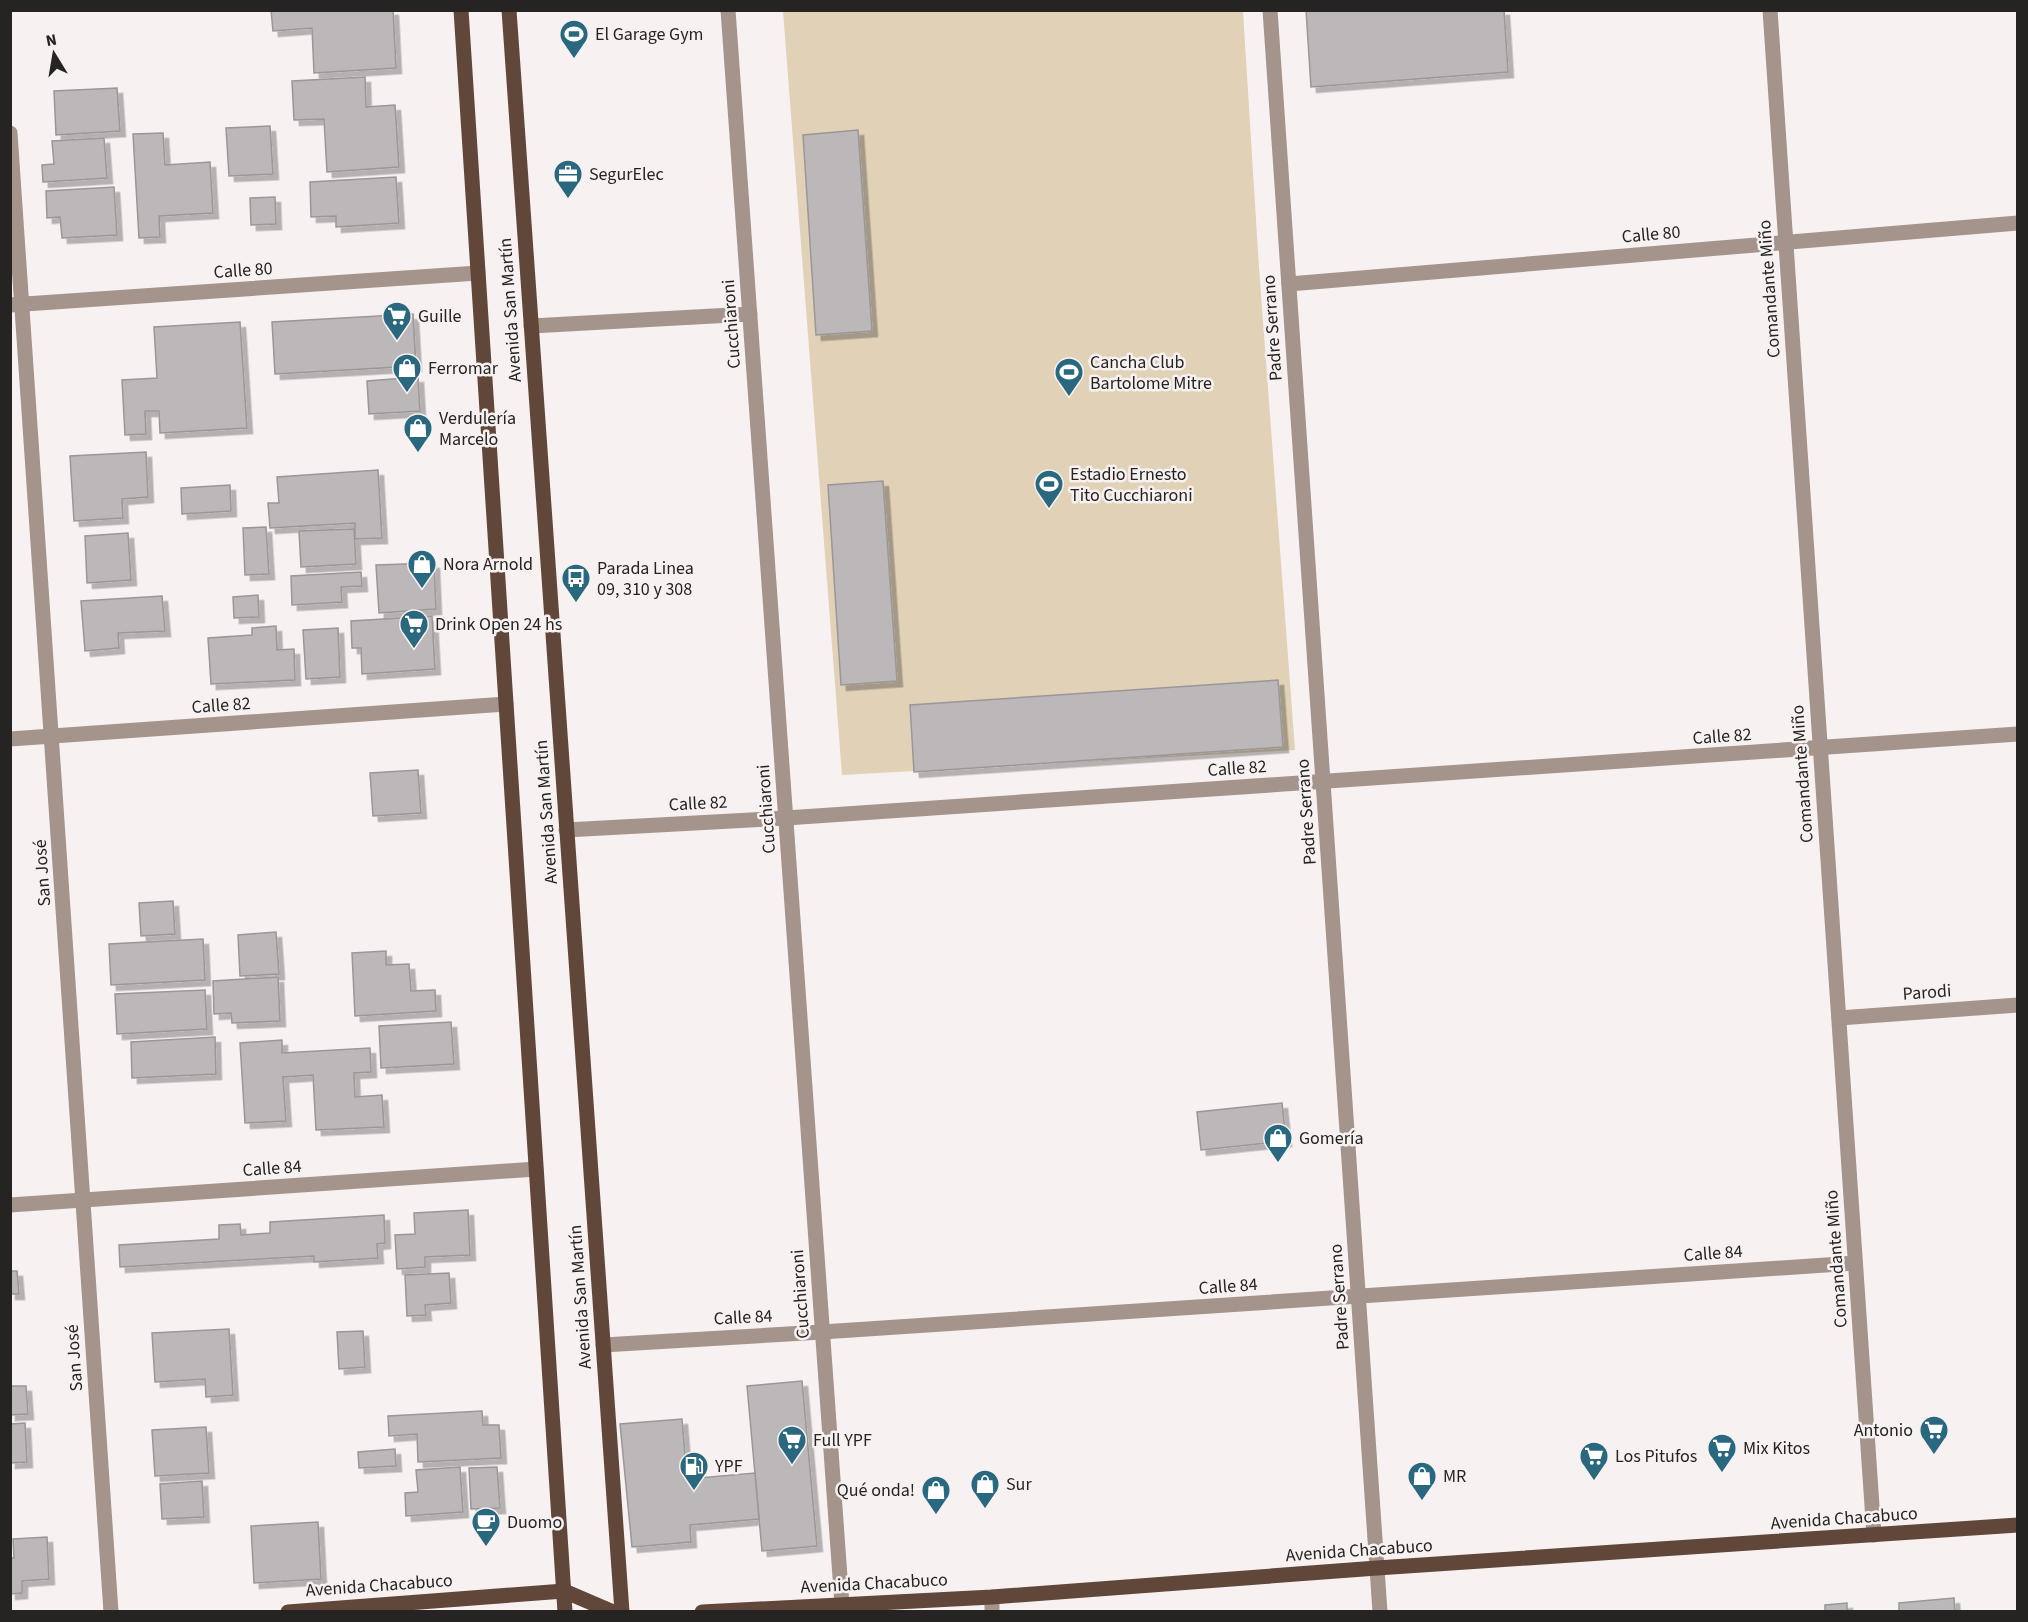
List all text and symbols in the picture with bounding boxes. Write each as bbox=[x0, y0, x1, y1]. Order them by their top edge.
sports icon: El Garage Gym bbox=[558, 18, 590, 60]
place label: El Garage Gym bbox=[595, 22, 704, 47]
north arrow bbox=[24, 24, 84, 84]
text: N bbox=[44, 28, 59, 52]
office icon: SegurElec bbox=[552, 158, 584, 200]
place label: SegurElec bbox=[589, 162, 664, 187]
street label: Calle 80 bbox=[1621, 219, 1682, 250]
street label: Comandante Miño bbox=[1752, 219, 1787, 359]
street label: Avenida San Martín bbox=[493, 237, 528, 383]
street label: Calle 80 bbox=[213, 256, 273, 285]
street label: Padre Serrano bbox=[1256, 274, 1289, 382]
street label: Cucchiaroni bbox=[716, 279, 747, 369]
supermarket icon: Guille bbox=[381, 300, 413, 342]
place label: Guille bbox=[418, 304, 462, 329]
place label: Cancha Club Bartolome Mitre bbox=[1090, 350, 1212, 396]
shop icon: Ferromar bbox=[391, 352, 423, 394]
place label: Ferromar bbox=[428, 356, 499, 381]
sports icon: Cancha Club Bartolome Mitre bbox=[1053, 356, 1085, 398]
place label: Verdulería Marcelo bbox=[439, 406, 516, 452]
shop icon: Verdulería Marcelo bbox=[402, 412, 434, 454]
place label: Estadio Ernesto Tito Cucchiaroni bbox=[1070, 462, 1193, 508]
sports icon: Estadio Ernesto Tito Cucchiaroni bbox=[1033, 468, 1065, 510]
shop icon: Nora Arnold bbox=[406, 548, 438, 590]
place label: Nora Arnold bbox=[443, 552, 533, 577]
place label: Parada Linea 09, 310 y 308 bbox=[597, 556, 694, 602]
bus stop icon: Parada Linea 09, 310 y 308 bbox=[560, 562, 592, 604]
supermarket icon: Drink Open 24 hs bbox=[398, 608, 430, 650]
place label: Drink Open 24 hs bbox=[435, 612, 562, 637]
street label: Calle 82 bbox=[191, 691, 251, 720]
street label: Comandante Miño bbox=[1785, 704, 1820, 844]
street label: Calle 82 bbox=[1692, 722, 1752, 751]
street label: Avenida San Martín bbox=[529, 739, 564, 885]
street label: Calle 82 bbox=[1207, 754, 1267, 783]
street label: Padre Serrano bbox=[1290, 758, 1323, 866]
street label: Cucchiaroni bbox=[751, 764, 782, 854]
street label: Calle 82 bbox=[668, 789, 728, 818]
street label: San José bbox=[28, 839, 57, 907]
street label: Parodi bbox=[1902, 978, 1952, 1007]
shop icon: Gomería bbox=[1262, 1122, 1294, 1164]
place label: Gomería bbox=[1299, 1126, 1363, 1151]
street label: Calle 84 bbox=[242, 1154, 302, 1183]
street label: Comandante Miño bbox=[1819, 1189, 1854, 1329]
street label: Avenida San Martín bbox=[563, 1224, 598, 1370]
street label: Calle 84 bbox=[1683, 1239, 1743, 1268]
street label: Padre Serrano bbox=[1323, 1243, 1356, 1351]
street label: Cucchiaroni bbox=[785, 1249, 816, 1339]
street label: Calle 84 bbox=[1198, 1272, 1258, 1301]
street label: Calle 84 bbox=[713, 1303, 773, 1332]
street label: San José bbox=[60, 1324, 89, 1392]
supermarket icon: Antonio bbox=[1918, 1414, 1950, 1456]
place label: Antonio bbox=[1854, 1418, 1913, 1443]
supermarket icon: Full YPF bbox=[776, 1424, 808, 1466]
place label: Full YPF bbox=[813, 1428, 872, 1453]
supermarket icon: Mix Kitos bbox=[1706, 1432, 1738, 1474]
place label: Mix Kitos bbox=[1743, 1436, 1810, 1461]
supermarket icon: Los Pitufos bbox=[1578, 1440, 1610, 1482]
place label: Los Pitufos bbox=[1615, 1444, 1697, 1469]
fuel station icon: YPF bbox=[678, 1450, 710, 1492]
place label: YPF bbox=[714, 1454, 743, 1479]
shop icon: MR bbox=[1406, 1460, 1438, 1502]
place label: MR bbox=[1443, 1464, 1466, 1489]
shop icon: Sur bbox=[969, 1468, 1001, 1510]
place label: Sur bbox=[1006, 1472, 1032, 1497]
shop icon: Qué onda! bbox=[920, 1474, 952, 1516]
place label: Qué onda! bbox=[837, 1478, 915, 1503]
street label: Avenida Chacabuco bbox=[1770, 1501, 1918, 1536]
cafe icon: Duomo bbox=[470, 1506, 502, 1548]
place label: Duomo bbox=[507, 1510, 562, 1535]
street label: Avenida Chacabuco bbox=[1285, 1533, 1433, 1568]
street label: Avenida Chacabuco bbox=[800, 1567, 948, 1600]
street label: Avenida Chacabuco bbox=[305, 1568, 453, 1603]

